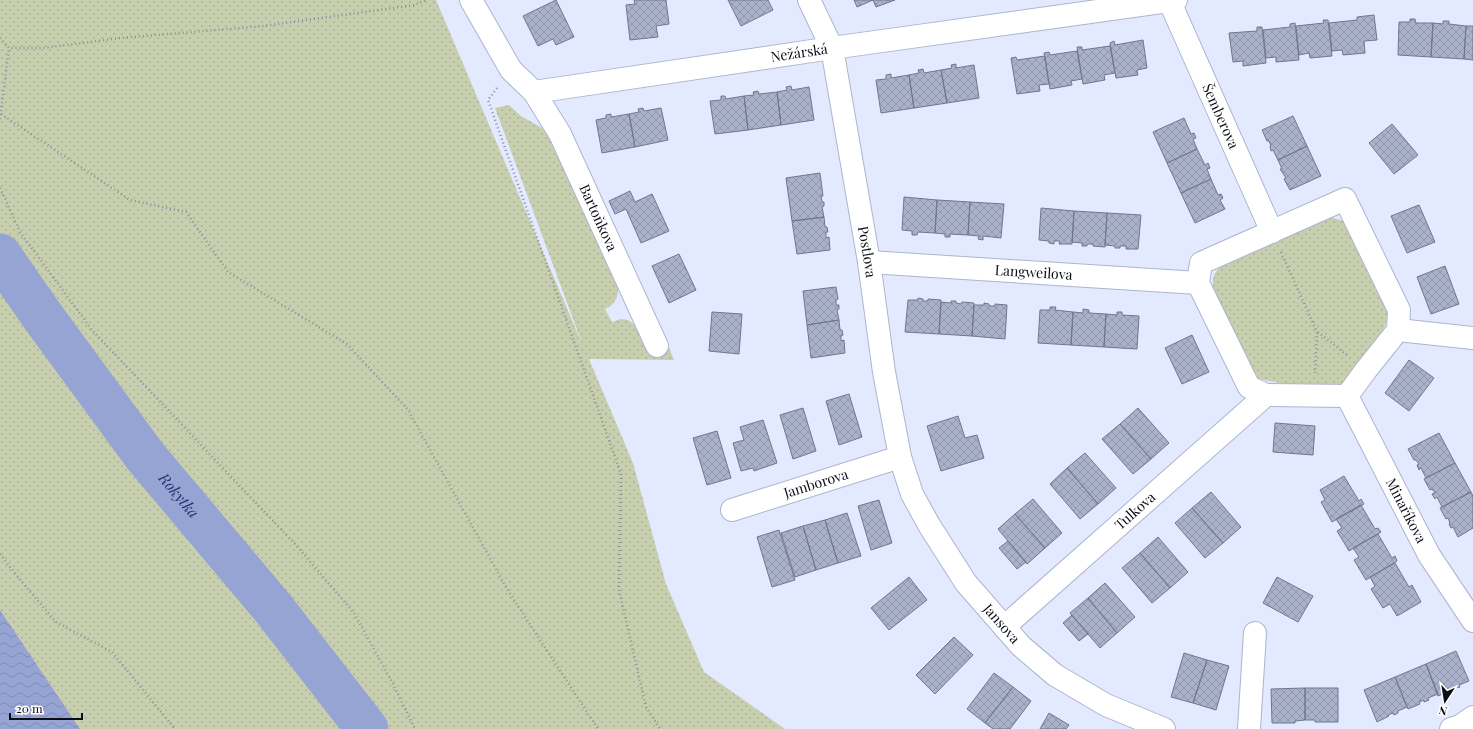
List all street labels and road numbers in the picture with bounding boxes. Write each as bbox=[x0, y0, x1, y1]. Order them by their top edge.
street label: Nežárská bbox=[769, 39, 829, 66]
street label: Šemberova bbox=[1198, 80, 1244, 151]
street label: Bartoňkova bbox=[575, 181, 622, 254]
street label: Postlova bbox=[854, 224, 881, 279]
street label: Langweilova bbox=[994, 260, 1073, 284]
street label: Jamborova bbox=[780, 464, 850, 502]
street label: Minaříkova bbox=[1382, 475, 1431, 546]
street label: Tulkova bbox=[1110, 487, 1159, 534]
street label: Jansova bbox=[979, 599, 1025, 647]

